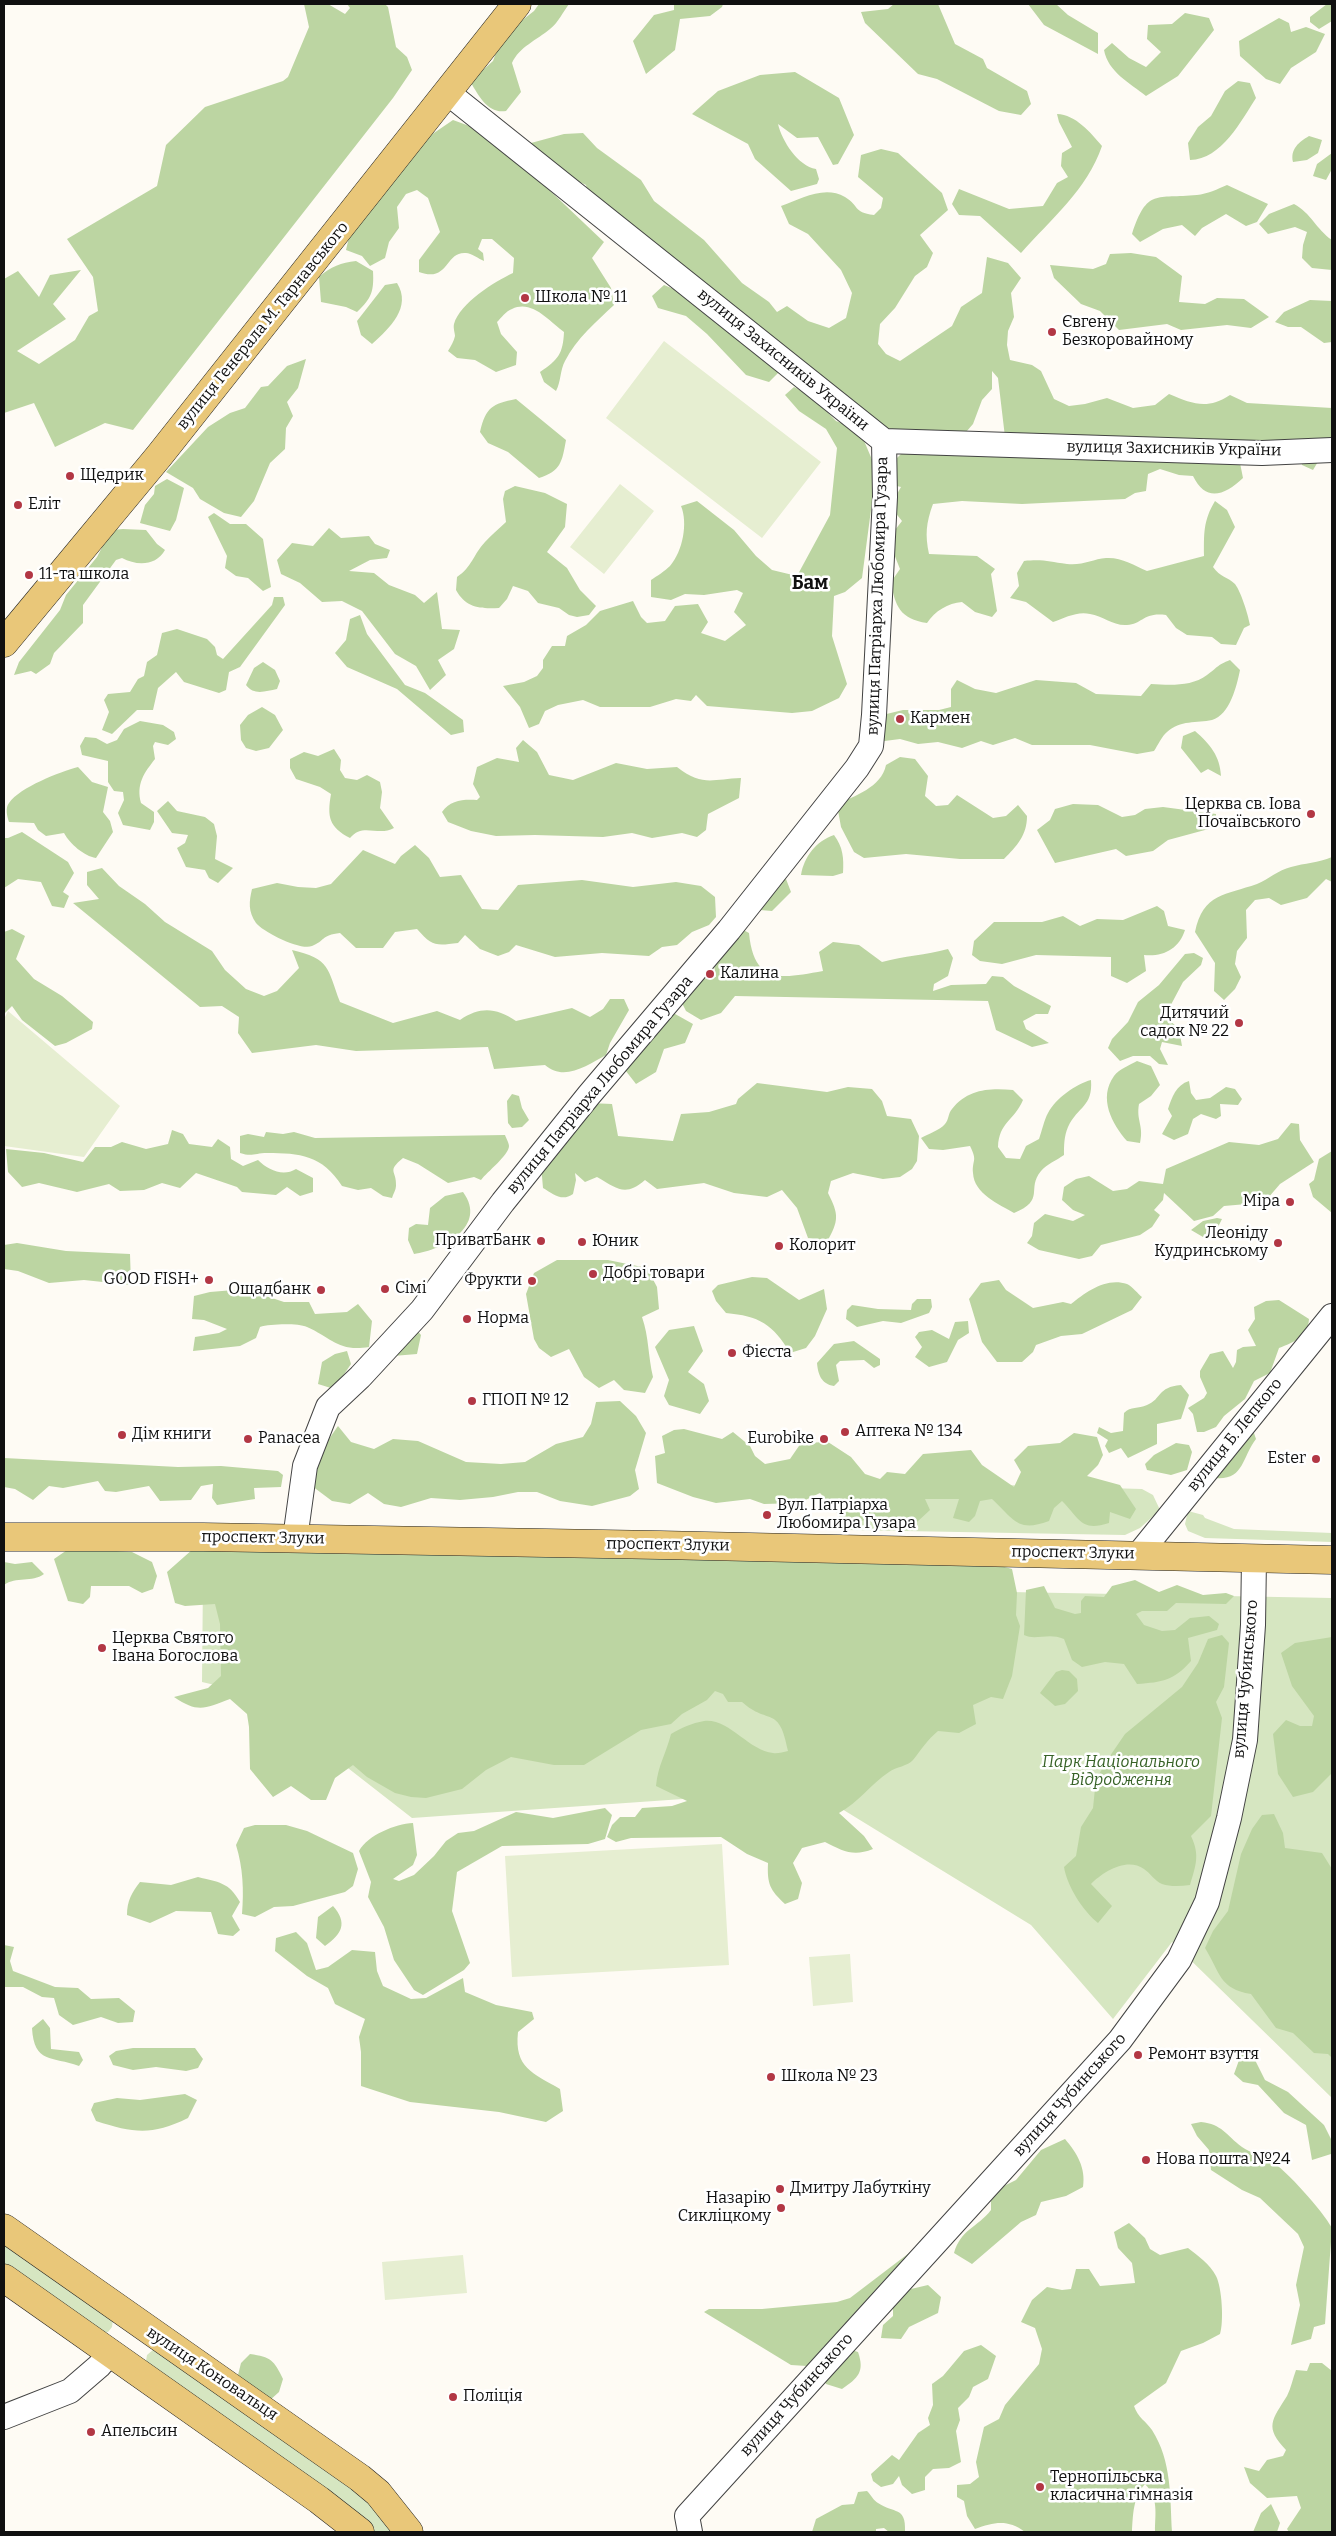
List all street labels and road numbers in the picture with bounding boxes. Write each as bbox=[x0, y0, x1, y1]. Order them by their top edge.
street label: вулиця Генерала М. Тарнавського bbox=[173, 218, 353, 434]
street label: вулиця Захисників України bbox=[693, 285, 873, 435]
street label: вулиця Захисників України bbox=[1066, 438, 1282, 460]
street label: вулиця Патріарха Любомира Гузара bbox=[864, 456, 892, 736]
street label: вулиця Патріарха Любомира Гузара bbox=[503, 972, 697, 1198]
street label: вулиця Б. Лепкого bbox=[1183, 1375, 1287, 1495]
street label: проспект Злуки bbox=[201, 1527, 325, 1549]
street label: проспект Злуки bbox=[606, 1534, 730, 1556]
street label: проспект Злуки bbox=[1011, 1542, 1135, 1564]
street label: вулиця Чубинського bbox=[1230, 1599, 1262, 1759]
street label: вулиця Чубинського bbox=[1010, 2029, 1130, 2161]
street label: вулиця Коновальця bbox=[143, 2323, 281, 2425]
street label: вулиця Чубинського bbox=[737, 2329, 857, 2461]

